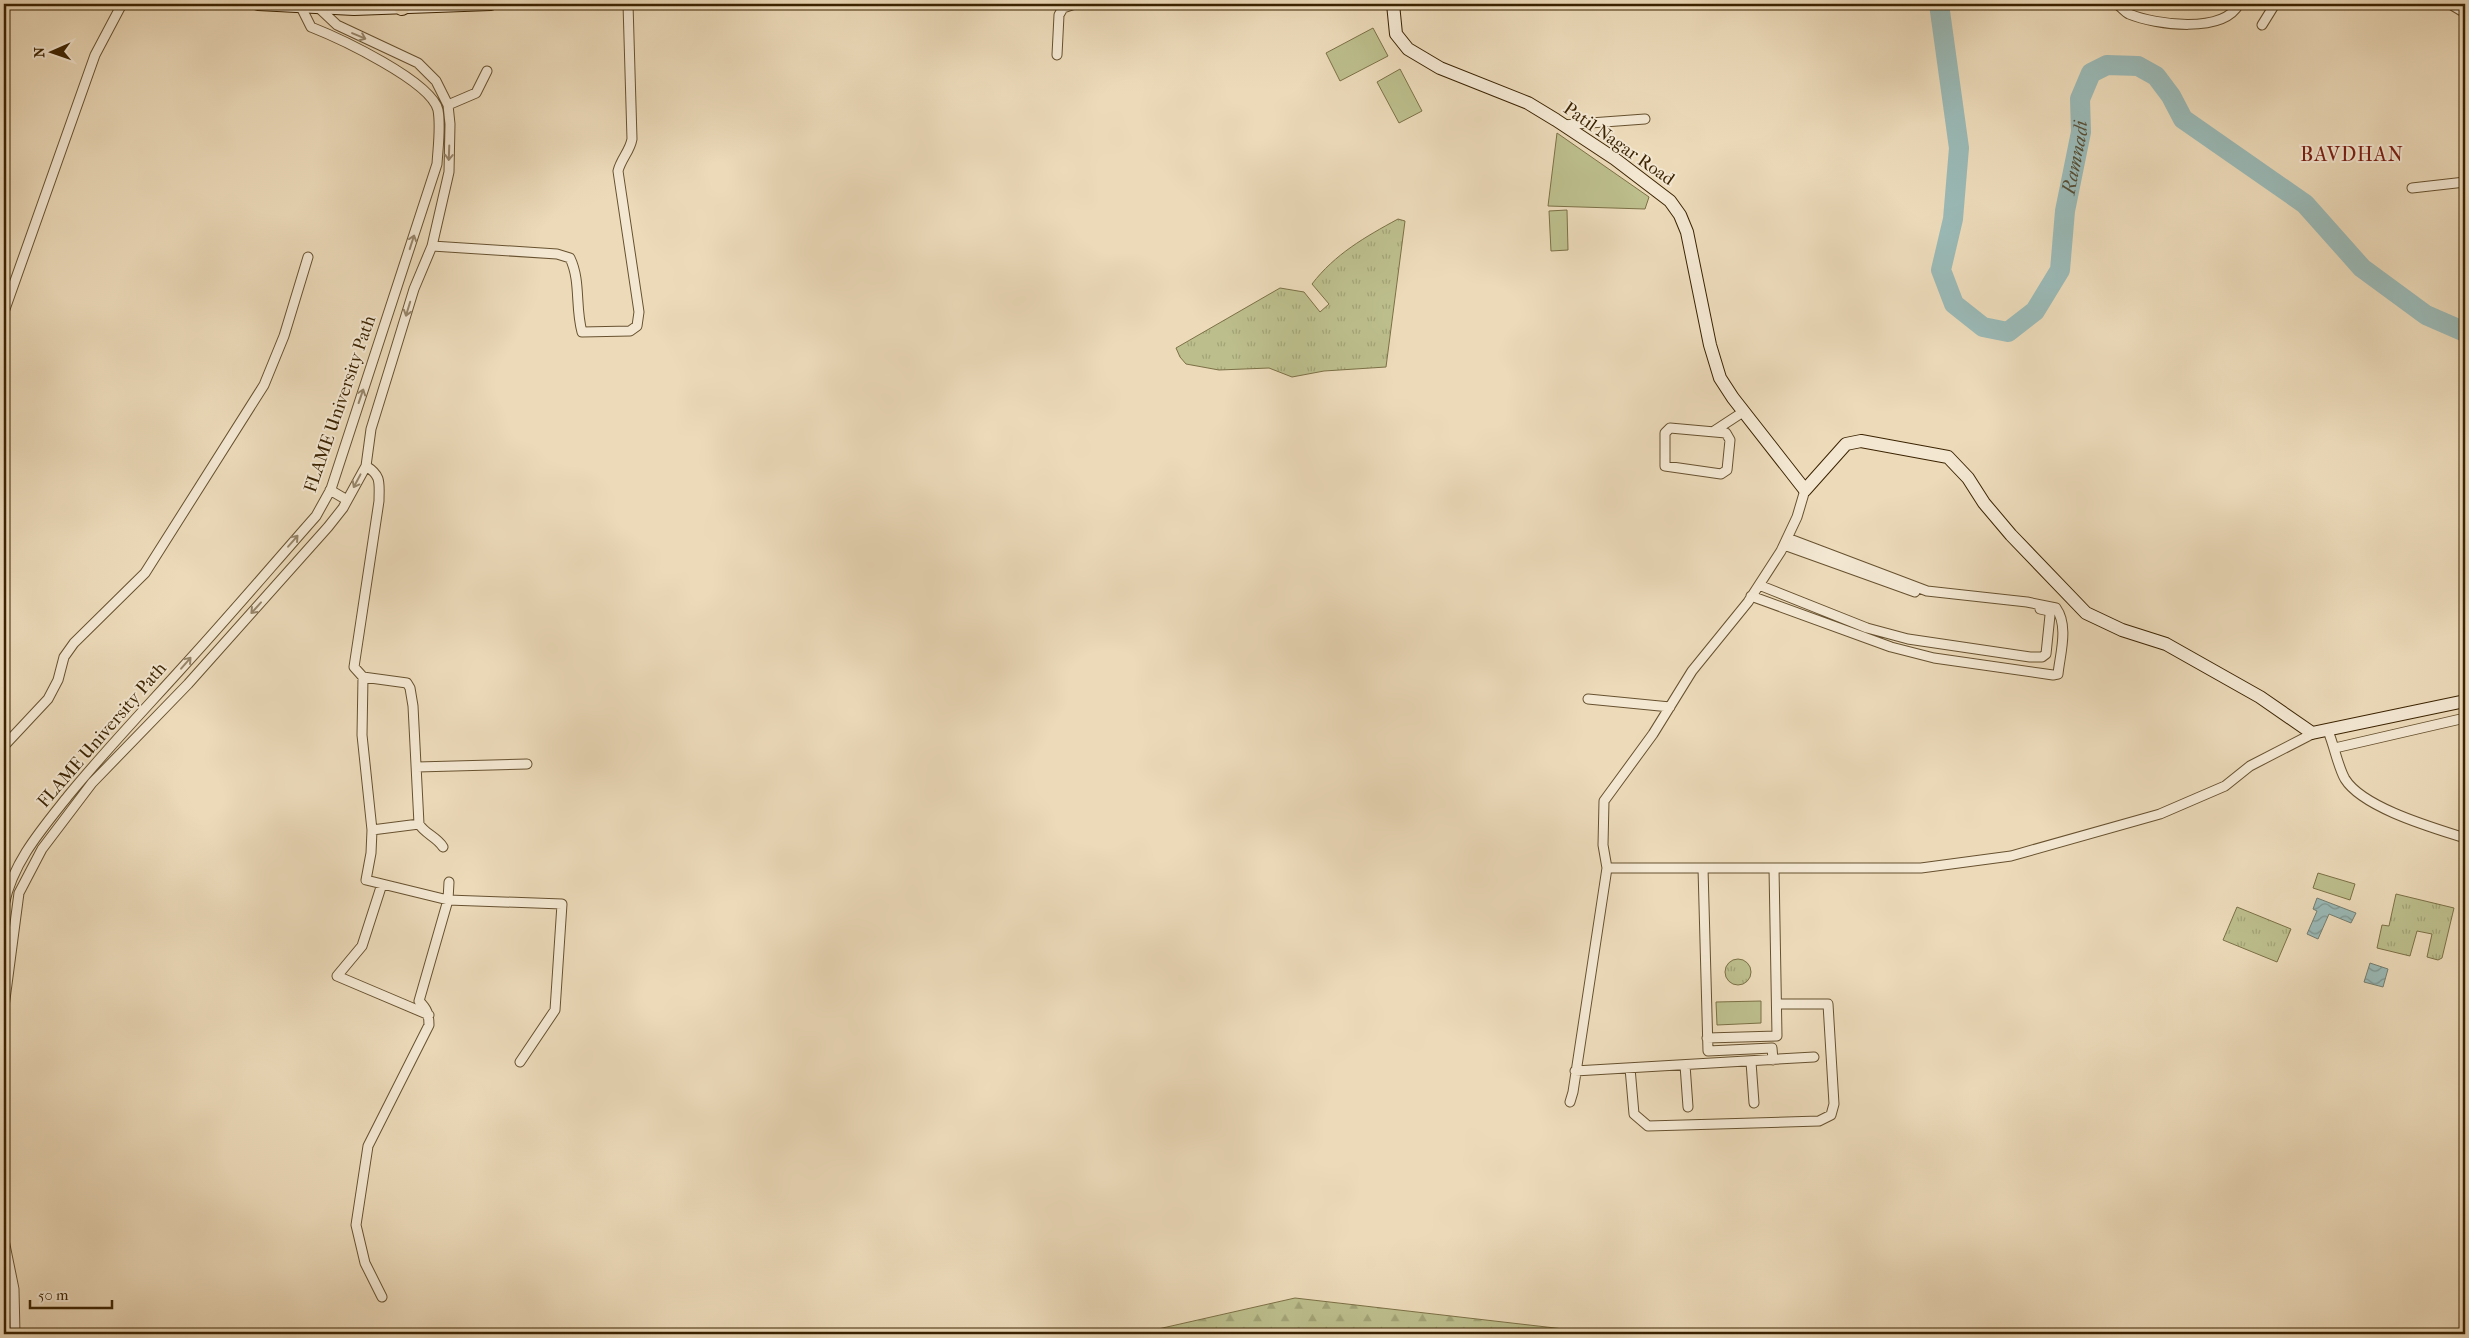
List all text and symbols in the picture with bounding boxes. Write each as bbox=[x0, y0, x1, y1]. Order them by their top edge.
north arrow bbox=[28, 28, 78, 78]
one-way arrow bbox=[351, 31, 366, 41]
text: N bbox=[31, 46, 48, 58]
street label: Patil Nagar Road bbox=[1559, 98, 1679, 190]
water label: Ramnadi bbox=[2057, 119, 2092, 198]
district label: BAVDHAN bbox=[2300, 143, 2404, 166]
one-way arrow bbox=[445, 145, 454, 161]
one-way arrow bbox=[408, 234, 417, 250]
one-way arrow bbox=[402, 301, 412, 317]
street label: FLAME University Path bbox=[300, 313, 380, 495]
one-way arrow bbox=[357, 389, 366, 404]
one-way arrow bbox=[352, 474, 362, 489]
one-way arrow bbox=[287, 535, 299, 548]
one-way arrow bbox=[250, 601, 262, 614]
one-way arrow bbox=[180, 657, 192, 670]
street label: FLAME University Path bbox=[33, 658, 171, 812]
scale bar bbox=[30, 1278, 112, 1310]
text: 50 m bbox=[38, 1286, 69, 1304]

